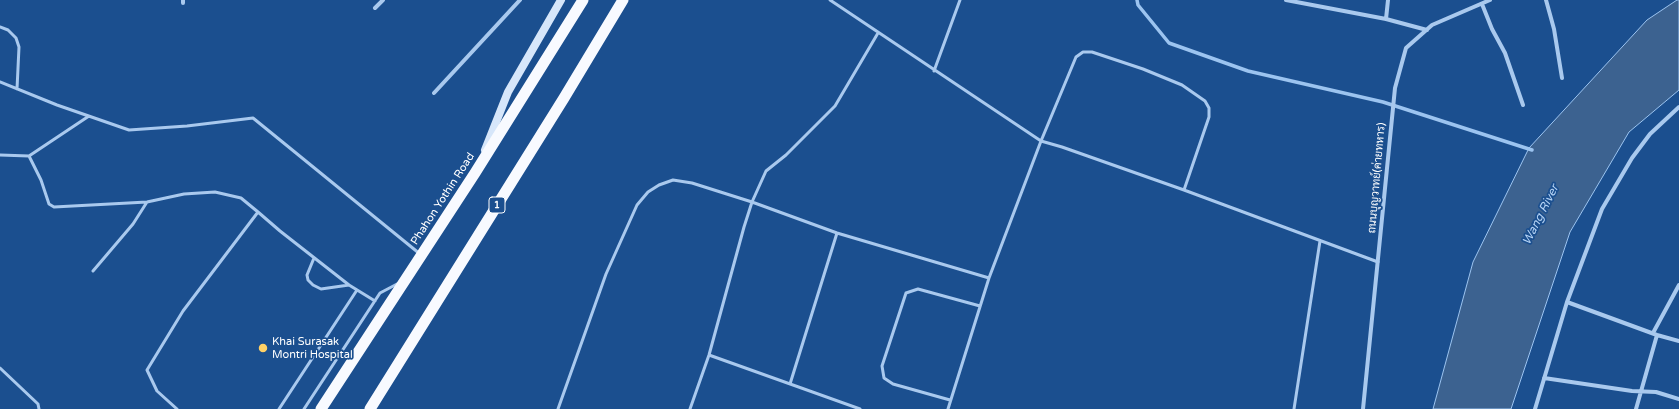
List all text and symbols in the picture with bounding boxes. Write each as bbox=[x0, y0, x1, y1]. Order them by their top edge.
street label: ถนนบุญวาทย์(ค่ายทหาร) bbox=[1366, 122, 1388, 234]
street label: Phahon Yothin Road bbox=[408, 151, 478, 247]
water label: Wang River bbox=[1520, 183, 1562, 247]
road number: 1 bbox=[489, 197, 505, 213]
place label: Khai Surasak Montri Hospital bbox=[272, 335, 353, 361]
marker: Khai Surasak Montri Hospital bbox=[257, 342, 269, 354]

